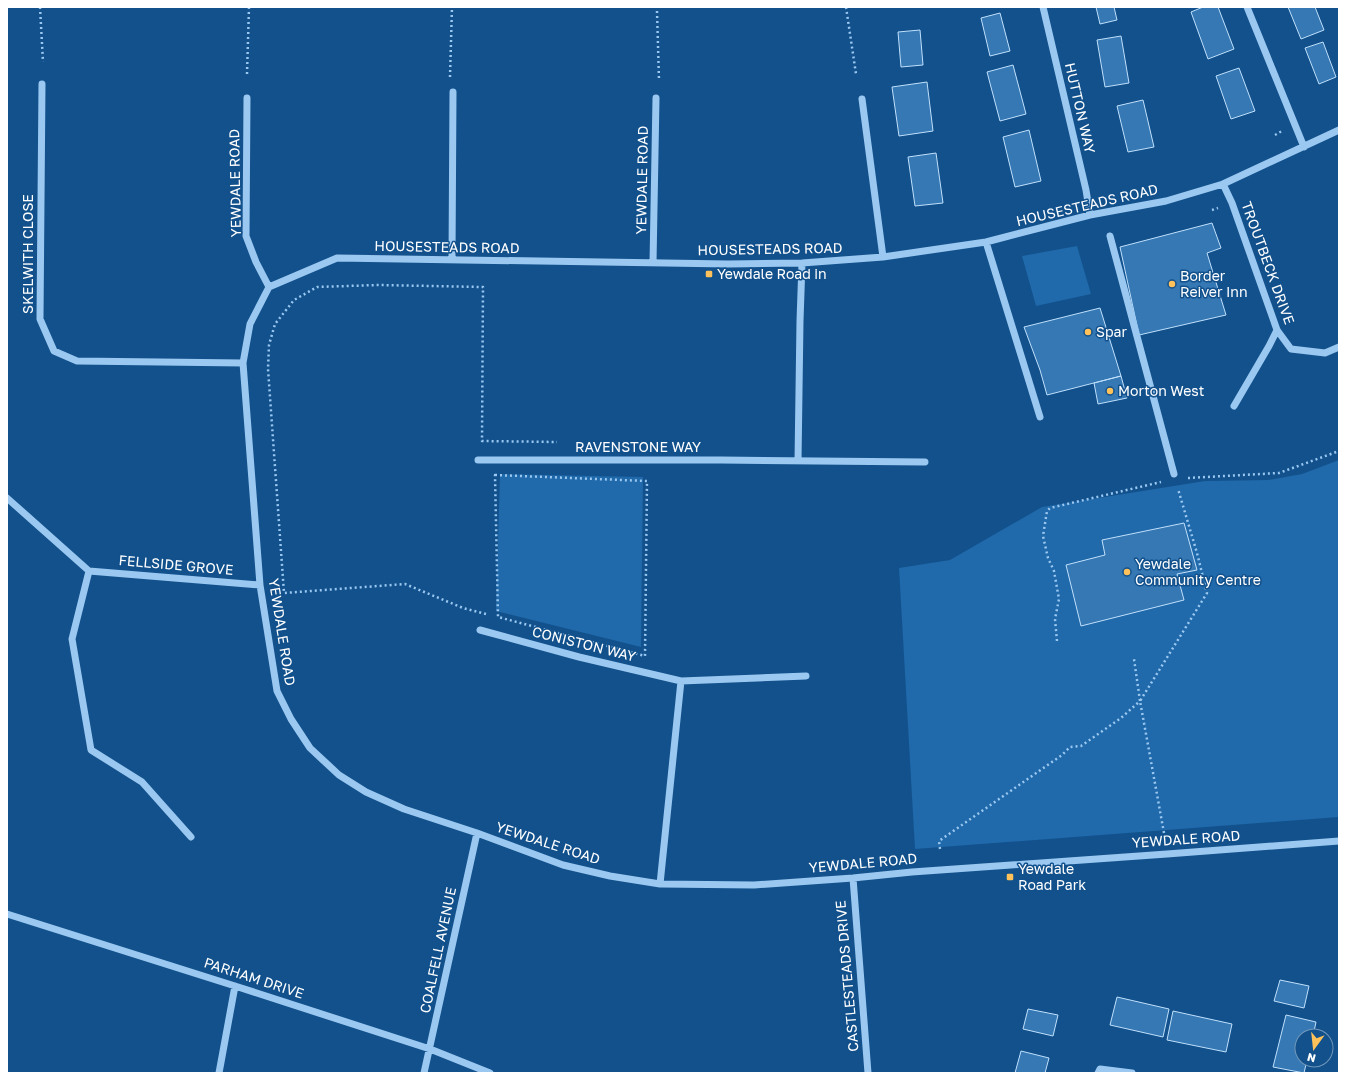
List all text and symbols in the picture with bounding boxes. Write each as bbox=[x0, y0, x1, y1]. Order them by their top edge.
street label: HUTTON WAY bbox=[1062, 61, 1099, 155]
street label: YEWDALE ROAD bbox=[632, 126, 651, 234]
street label: YEWDALE ROAD bbox=[225, 129, 244, 237]
street label: HOUSESTEADS ROAD bbox=[1014, 180, 1160, 229]
street label: SKELWITH CLOSE bbox=[19, 194, 36, 314]
street label: TROUTBECK DRIVE bbox=[1238, 199, 1299, 327]
street label: HOUSESTEADS ROAD bbox=[374, 237, 520, 256]
street label: HOUSESTEADS ROAD bbox=[697, 239, 843, 258]
place label: Yewdale Road in bbox=[717, 265, 827, 282]
place label: Border Reiver Inn bbox=[1180, 267, 1248, 300]
marker: Yewdale Road in bbox=[704, 269, 714, 279]
marker: Border Reiver Inn bbox=[1167, 279, 1177, 289]
place label: Spar bbox=[1096, 323, 1127, 340]
marker: Spar bbox=[1083, 327, 1093, 337]
place label: Morton West bbox=[1118, 382, 1204, 399]
marker: Morton West bbox=[1105, 386, 1115, 396]
street label: RAVENSTONE WAY bbox=[575, 438, 701, 455]
street label: FELLSIDE GROVE bbox=[118, 551, 234, 578]
place label: Yewdale Community Centre bbox=[1135, 555, 1261, 588]
marker: Yewdale Community Centre bbox=[1122, 567, 1132, 577]
street label: YEWDALE ROAD bbox=[266, 577, 299, 687]
street label: CONISTON WAY bbox=[531, 622, 638, 665]
street label: YEWDALE ROAD bbox=[494, 818, 602, 867]
street label: YEWDALE ROAD bbox=[1131, 826, 1241, 851]
street label: YEWDALE ROAD bbox=[808, 849, 918, 876]
place label: Yewdale Road Park bbox=[1018, 860, 1086, 893]
marker: Yewdale Road Park bbox=[1005, 872, 1015, 882]
street label: COALFELL AVENUE bbox=[416, 885, 459, 1015]
street label: CASTLESTEADS DRIVE bbox=[831, 900, 862, 1052]
street label: PARHAM DRIVE bbox=[202, 953, 306, 1002]
north arrow bbox=[1294, 1028, 1334, 1068]
text: N bbox=[1306, 1051, 1317, 1066]

